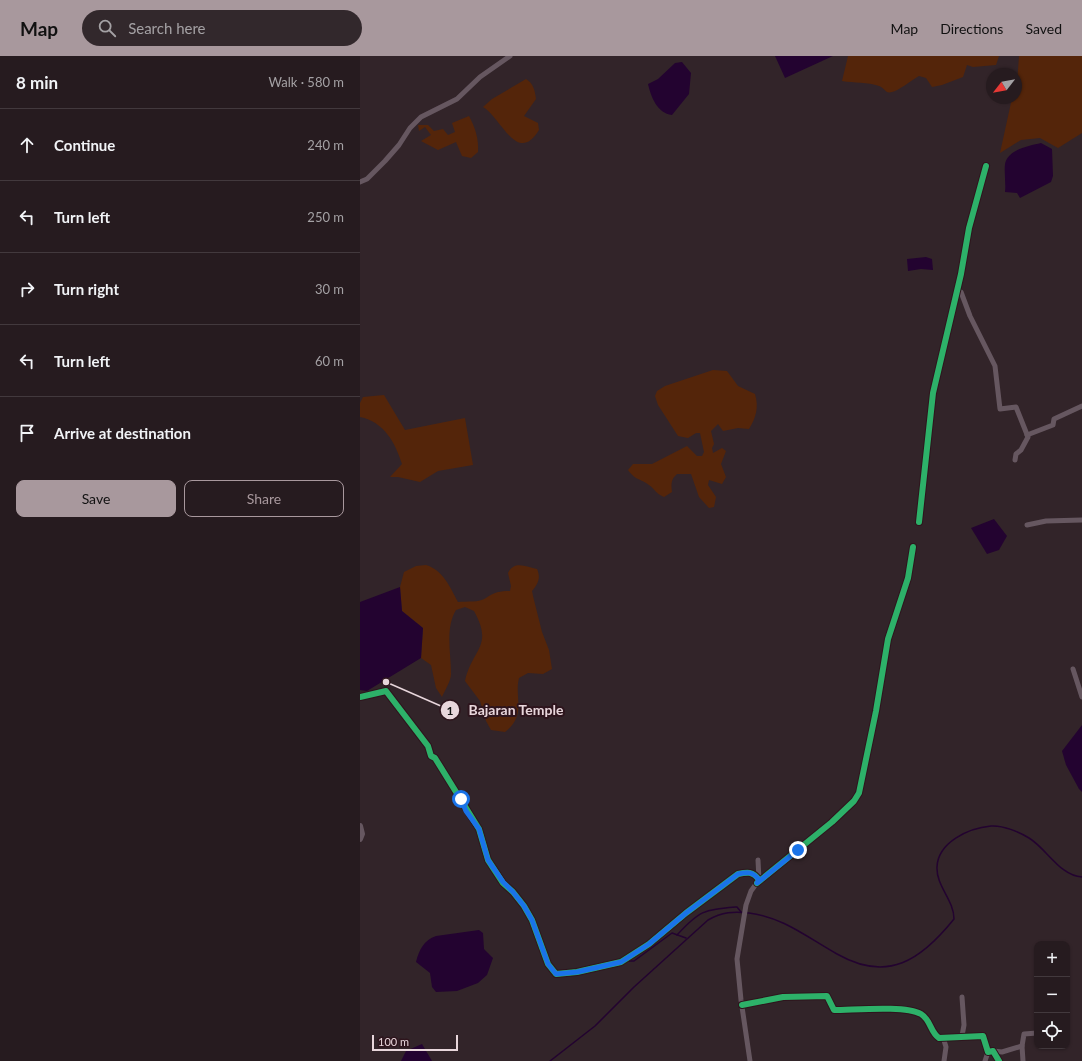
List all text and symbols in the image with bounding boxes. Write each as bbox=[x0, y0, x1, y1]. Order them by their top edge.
search box bbox=[82, 10, 362, 46]
text: Map bbox=[20, 17, 58, 40]
icon: search bbox=[96, 17, 118, 39]
text: Search here bbox=[128, 19, 206, 37]
text: Map bbox=[891, 20, 918, 37]
text: Directions bbox=[940, 20, 1003, 37]
text: Saved bbox=[1025, 20, 1062, 37]
north arrow bbox=[986, 68, 1022, 104]
text: 8 min bbox=[16, 72, 58, 93]
text: Walk · 580 m bbox=[268, 74, 344, 90]
icon: ahead bbox=[16, 134, 38, 156]
text: Continue bbox=[54, 136, 115, 154]
text: 240 m bbox=[307, 137, 344, 153]
icon: left bbox=[16, 206, 38, 228]
text: Turn left bbox=[54, 208, 110, 226]
text: 250 m bbox=[307, 209, 344, 225]
icon: right bbox=[16, 278, 38, 300]
text: Turn right bbox=[54, 280, 119, 298]
text: 30 m bbox=[315, 281, 344, 297]
icon: left bbox=[16, 350, 38, 372]
text: Turn left bbox=[54, 352, 110, 370]
text: 60 m bbox=[315, 353, 344, 369]
icon: arrive bbox=[16, 422, 38, 444]
text: Arrive at destination bbox=[54, 424, 191, 442]
button: Save bbox=[16, 480, 176, 517]
button: Share bbox=[184, 480, 344, 517]
callout: Bajaran Temple bbox=[440, 697, 572, 723]
text: Bajaran Temple bbox=[469, 701, 564, 718]
text: 1 bbox=[447, 703, 454, 718]
route start bbox=[452, 790, 470, 808]
route end bbox=[789, 841, 807, 859]
map controls bbox=[1034, 941, 1070, 1049]
button: + bbox=[1034, 941, 1070, 977]
button: − bbox=[1034, 977, 1070, 1013]
button: locate bbox=[1034, 1013, 1070, 1049]
scale bar bbox=[372, 1033, 458, 1052]
text: 100 m bbox=[378, 1035, 409, 1048]

